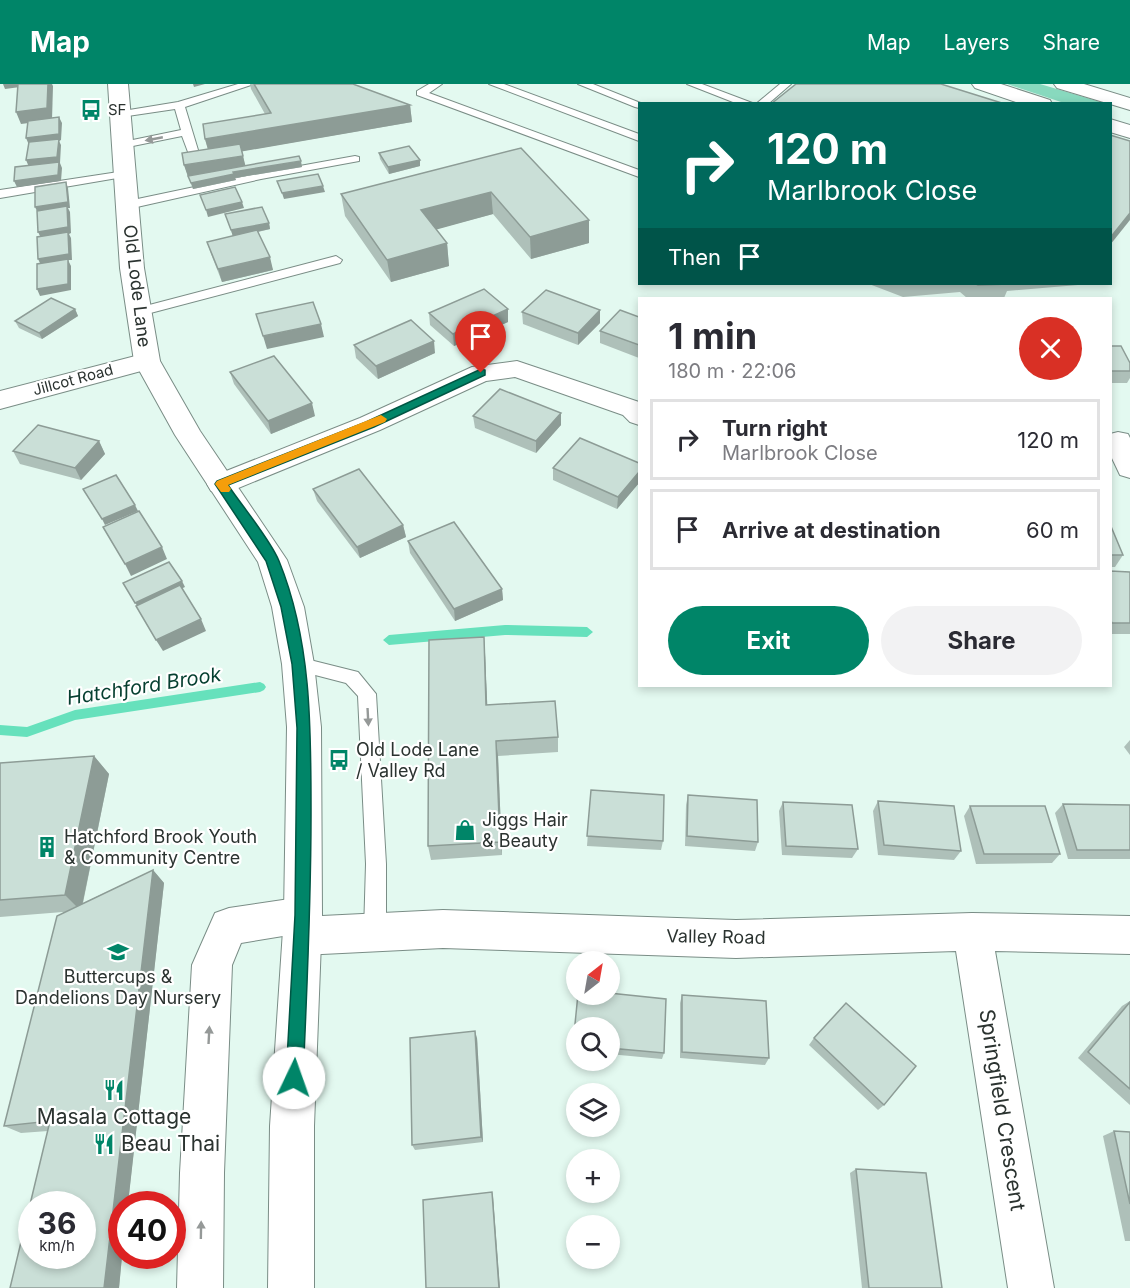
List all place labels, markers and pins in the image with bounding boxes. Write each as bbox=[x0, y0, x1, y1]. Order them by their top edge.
bus stop icon: SF bbox=[79, 98, 103, 122]
place label: SF bbox=[108, 100, 126, 119]
pin bbox=[455, 311, 506, 373]
place label: Old Lode Lane / Valley Rd bbox=[356, 739, 479, 781]
bus stop icon: Old Lode Lane / Valley Rd bbox=[327, 748, 351, 772]
place label: Jiggs Hair & Beauty bbox=[482, 809, 568, 851]
shop icon: Jiggs Hair & Beauty bbox=[453, 818, 477, 842]
place label: Hatchford Brook Youth & Community Centre bbox=[64, 826, 257, 868]
building icon: Hatchford Brook Youth & Community Centre bbox=[35, 835, 59, 859]
school or university icon: Buttercups & Dandelions Day Nursery bbox=[106, 940, 130, 964]
place label: Buttercups & Dandelions Day Nursery bbox=[15, 966, 221, 1008]
restaurant icon: Masala Cottage bbox=[102, 1078, 126, 1102]
place label: Masala Cottage bbox=[37, 1104, 191, 1129]
place label: Beau Thai bbox=[121, 1131, 220, 1156]
restaurant icon: Beau Thai bbox=[92, 1132, 116, 1156]

